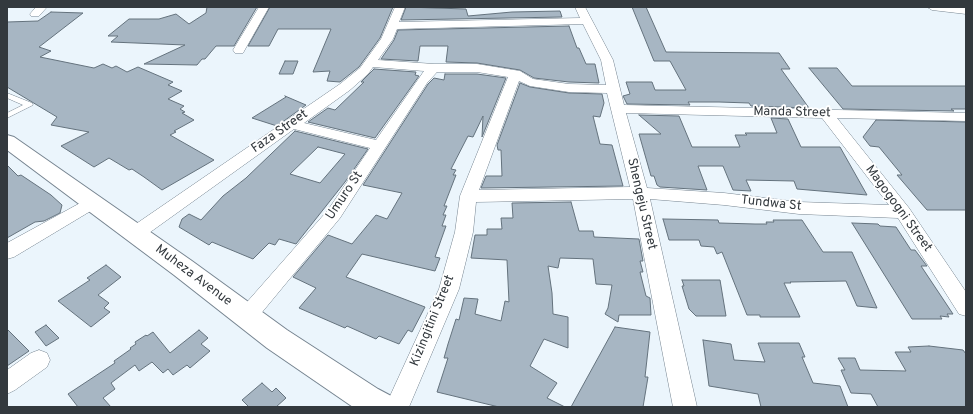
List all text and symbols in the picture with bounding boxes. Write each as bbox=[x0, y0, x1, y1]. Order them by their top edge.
street label: Manda Street bbox=[753, 105, 831, 121]
street label: Faza Street bbox=[249, 107, 311, 157]
street label: Shengeju Street bbox=[623, 157, 659, 251]
street label: Magogogni Street bbox=[861, 163, 935, 255]
street label: Umuro St bbox=[323, 169, 367, 223]
street label: Tundwa St bbox=[740, 193, 802, 215]
street label: Muheza Avenue bbox=[152, 242, 234, 310]
street label: Kizingitini Street bbox=[408, 273, 458, 369]

